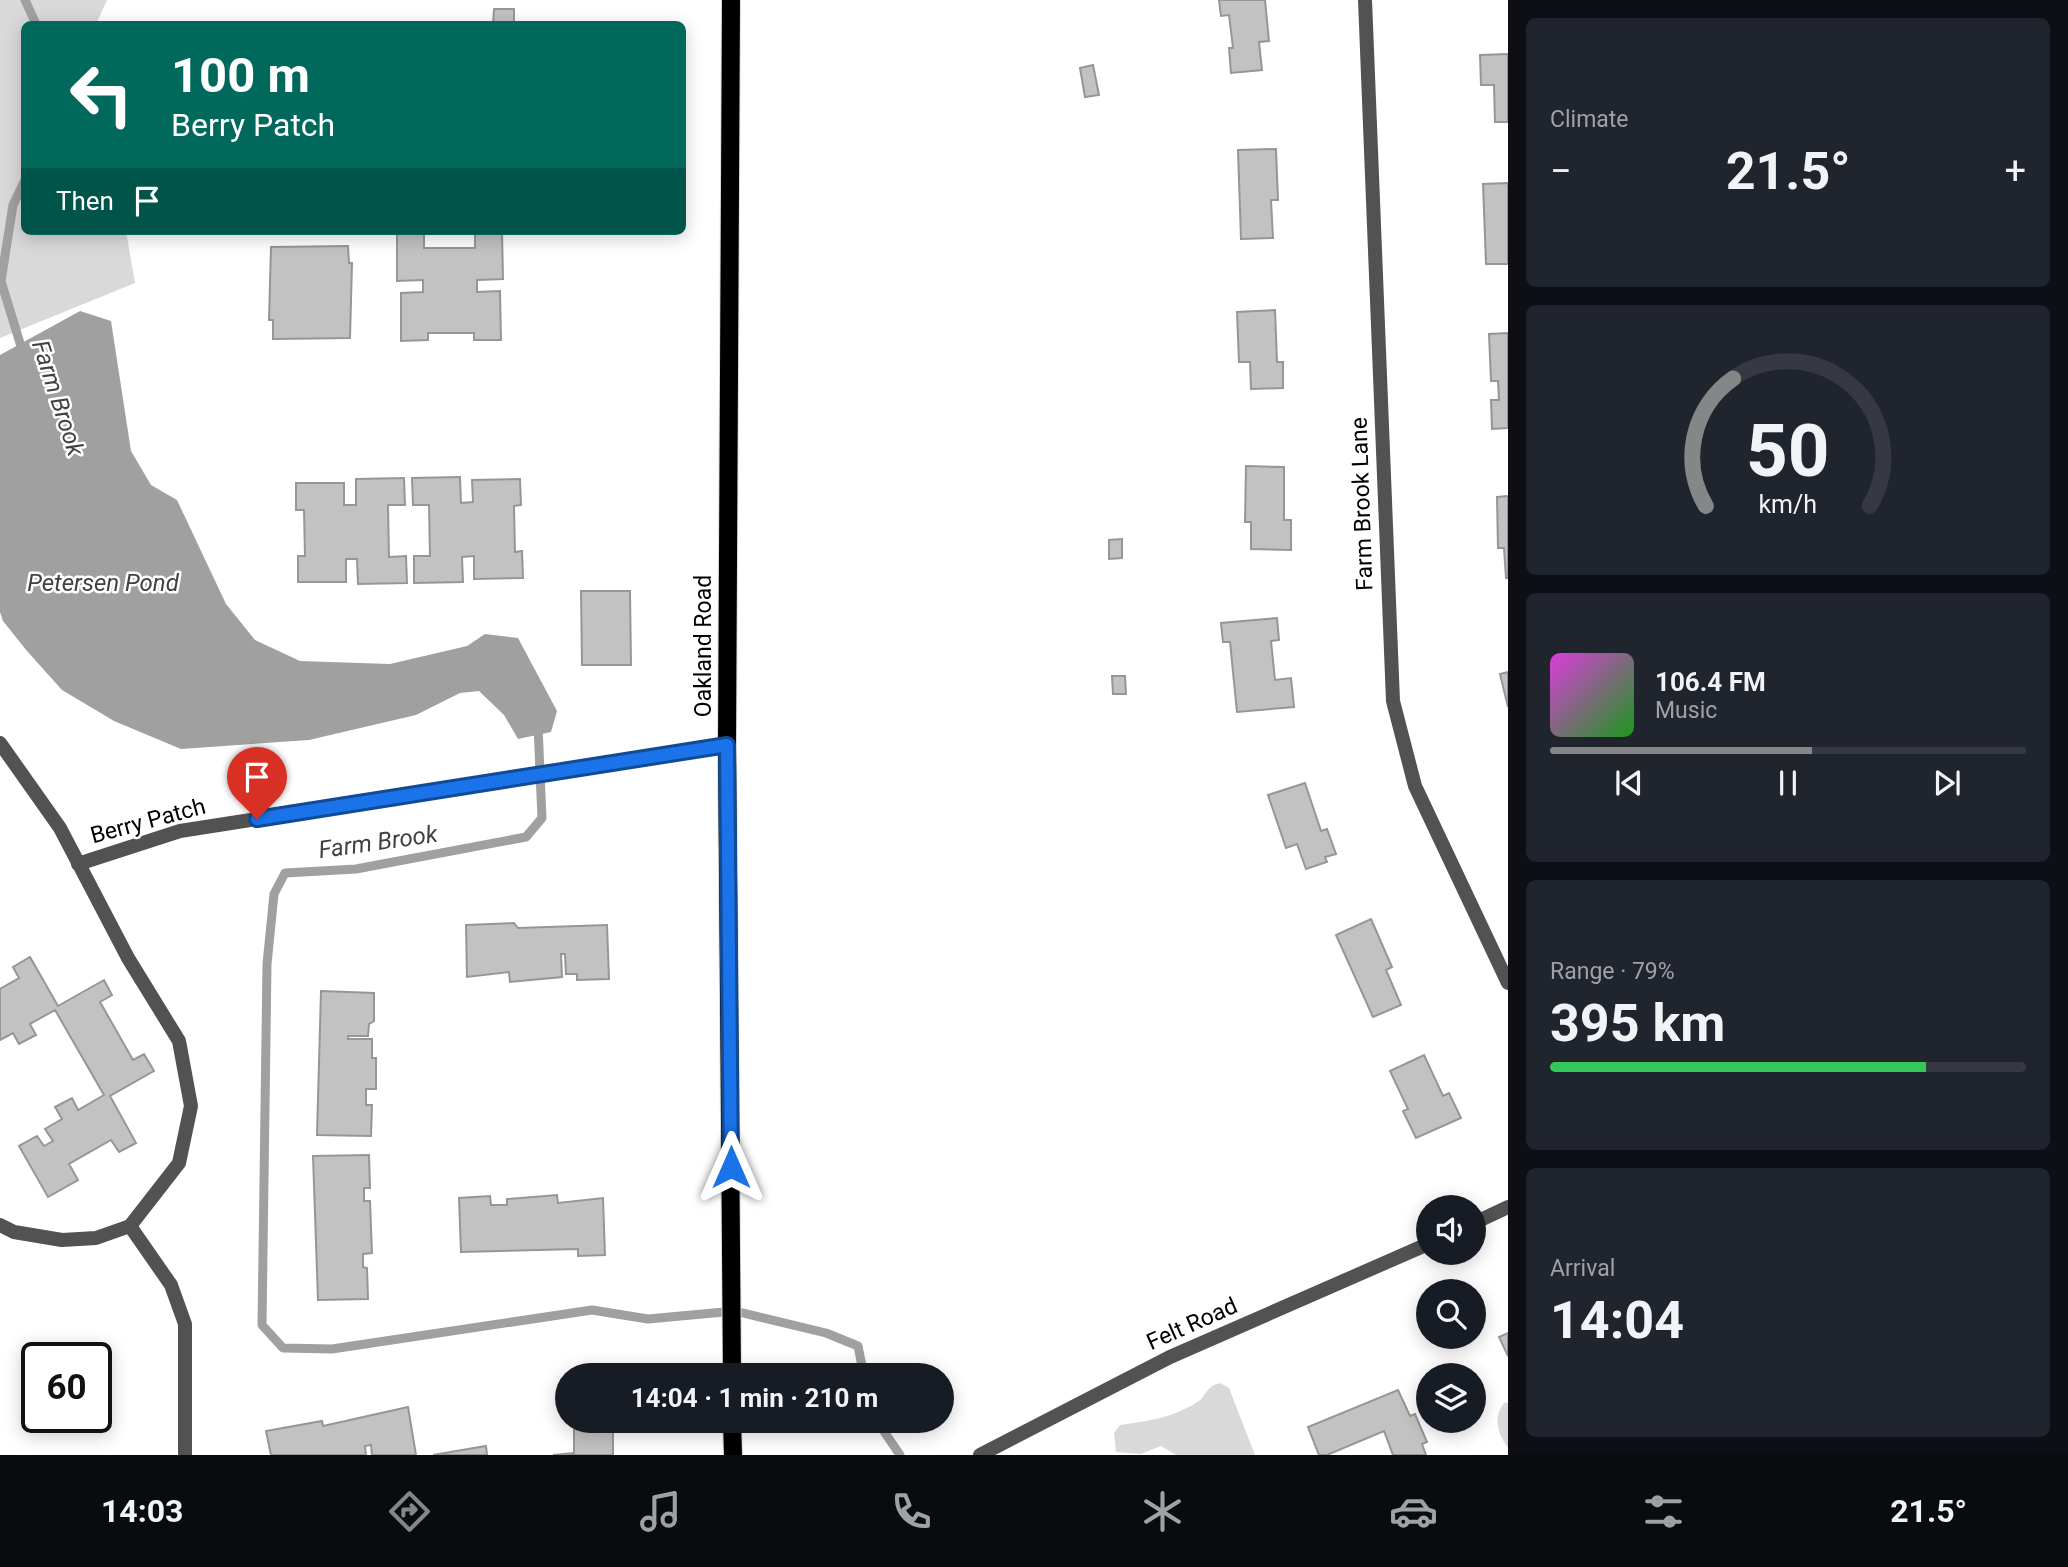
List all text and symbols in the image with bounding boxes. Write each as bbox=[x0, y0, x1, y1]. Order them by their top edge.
text: 100 m bbox=[171, 47, 310, 104]
icon: left bbox=[56, 49, 147, 140]
text: Berry Patch bbox=[171, 106, 335, 144]
text: Climate bbox=[1550, 106, 1629, 133]
text: 21.5° bbox=[1726, 141, 1851, 202]
text: − bbox=[1550, 149, 1572, 193]
text: + bbox=[2004, 149, 2026, 193]
icon: arrive bbox=[128, 182, 166, 220]
text: Then bbox=[56, 186, 114, 216]
water label: Farm Brook bbox=[26, 337, 90, 460]
text: 50 bbox=[1746, 409, 1830, 495]
street label: Farm Brook Lane bbox=[1345, 417, 1379, 591]
text: km/h bbox=[1759, 490, 1817, 519]
water label: Petersen Pond bbox=[27, 569, 180, 597]
street label: Oakland Road bbox=[690, 575, 717, 717]
text: 106.4 FM bbox=[1655, 667, 1766, 697]
text: Music bbox=[1655, 697, 1717, 724]
pin bbox=[227, 747, 287, 819]
icon: arrive bbox=[238, 758, 276, 796]
icon: previous bbox=[1610, 764, 1648, 802]
icon: pause bbox=[1769, 764, 1807, 802]
icon: next bbox=[1928, 764, 1966, 802]
street label: Berry Patch bbox=[87, 793, 209, 849]
water label: Farm Brook bbox=[317, 820, 440, 864]
text: Range · 79% bbox=[1550, 958, 1675, 985]
text: 395 km bbox=[1550, 993, 1725, 1054]
position arrow bbox=[694, 1130, 768, 1204]
map controls bbox=[1416, 1195, 1486, 1433]
button: sound bbox=[1416, 1195, 1486, 1265]
text: Arrival bbox=[1550, 1255, 1615, 1282]
button: search bbox=[1416, 1279, 1486, 1349]
text: 14:04 bbox=[1550, 1290, 1684, 1351]
street label: Felt Road bbox=[1143, 1292, 1241, 1356]
speed limit sign: 60 bbox=[21, 1342, 112, 1433]
button: layers bbox=[1416, 1363, 1486, 1433]
text: 14:04 · 1 min · 210 m bbox=[631, 1383, 878, 1413]
icon: directions bbox=[385, 1487, 434, 1536]
icon: music bbox=[636, 1487, 685, 1536]
icon: phone bbox=[887, 1487, 936, 1536]
icon: climate bbox=[1138, 1487, 1187, 1536]
icon: car bbox=[1389, 1487, 1438, 1536]
icon: filters bbox=[1639, 1487, 1688, 1536]
text: 14:03 bbox=[101, 1492, 183, 1530]
text: 21.5° bbox=[1890, 1492, 1967, 1530]

